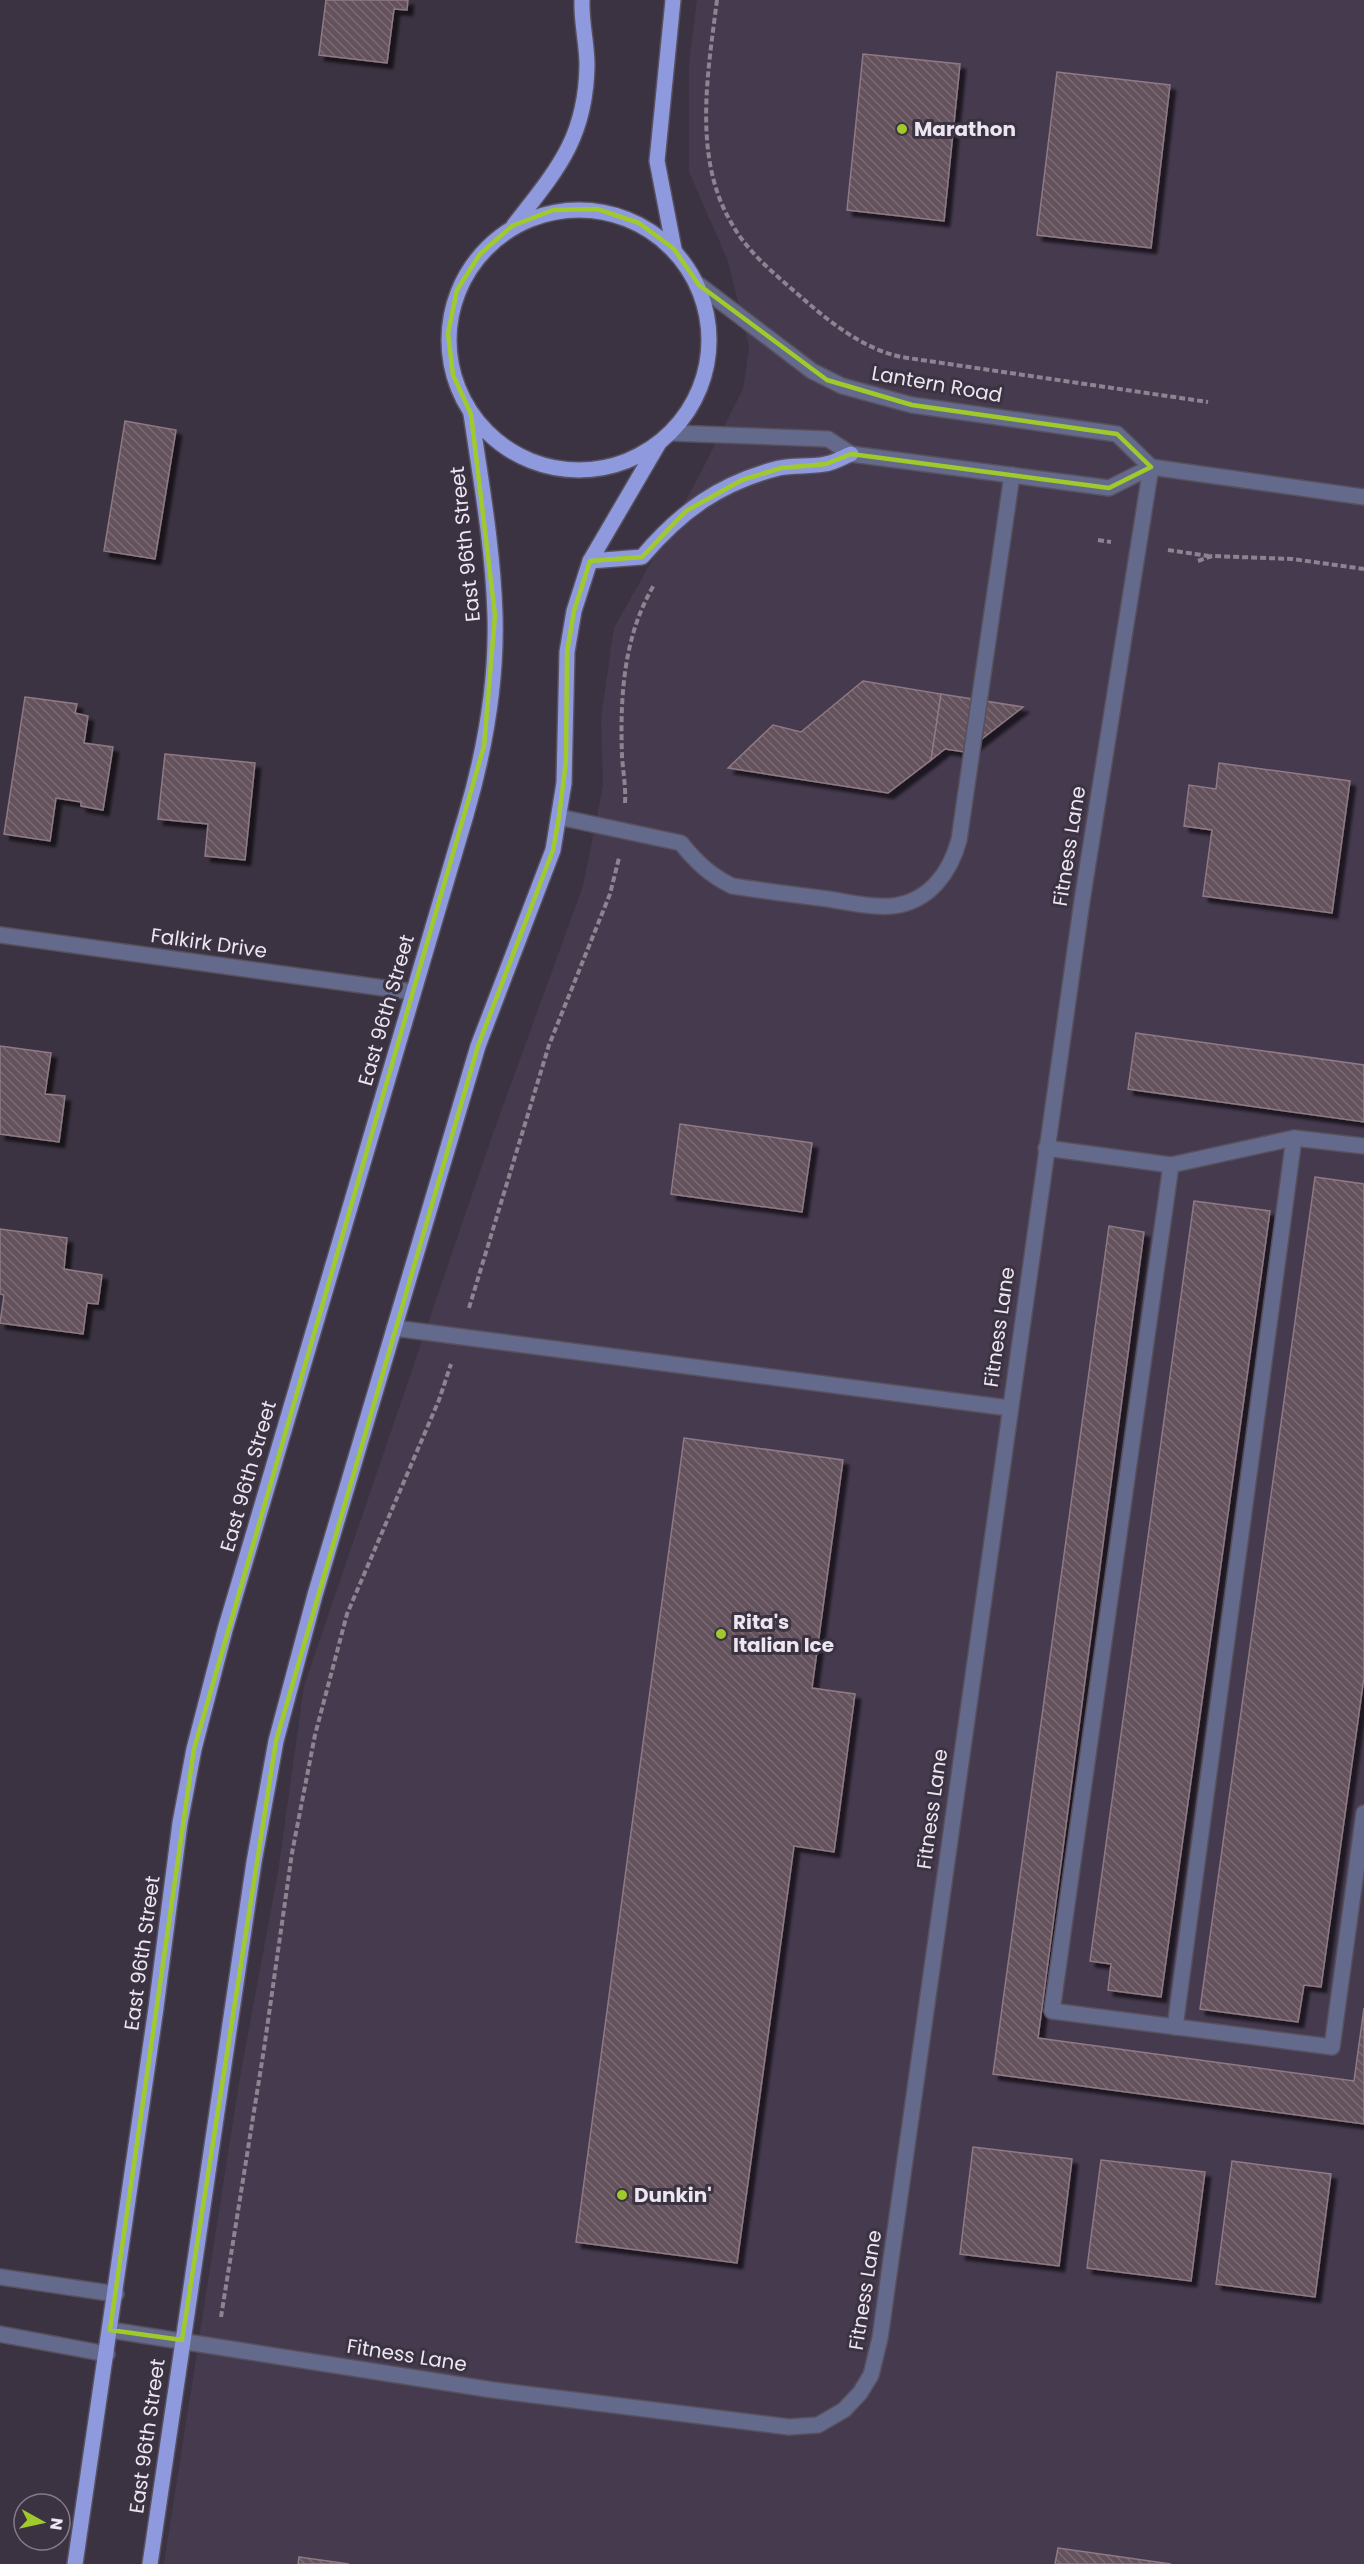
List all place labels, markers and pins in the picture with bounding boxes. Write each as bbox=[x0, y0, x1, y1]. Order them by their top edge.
place label: Marathon bbox=[914, 115, 1016, 143]
marker: Marathon bbox=[895, 122, 909, 136]
place label: Rita's Italian Ice bbox=[733, 1608, 834, 1659]
marker: Rita's Italian Ice bbox=[714, 1627, 728, 1641]
place label: Dunkin' bbox=[634, 2181, 712, 2209]
marker: Dunkin' bbox=[615, 2188, 629, 2202]

